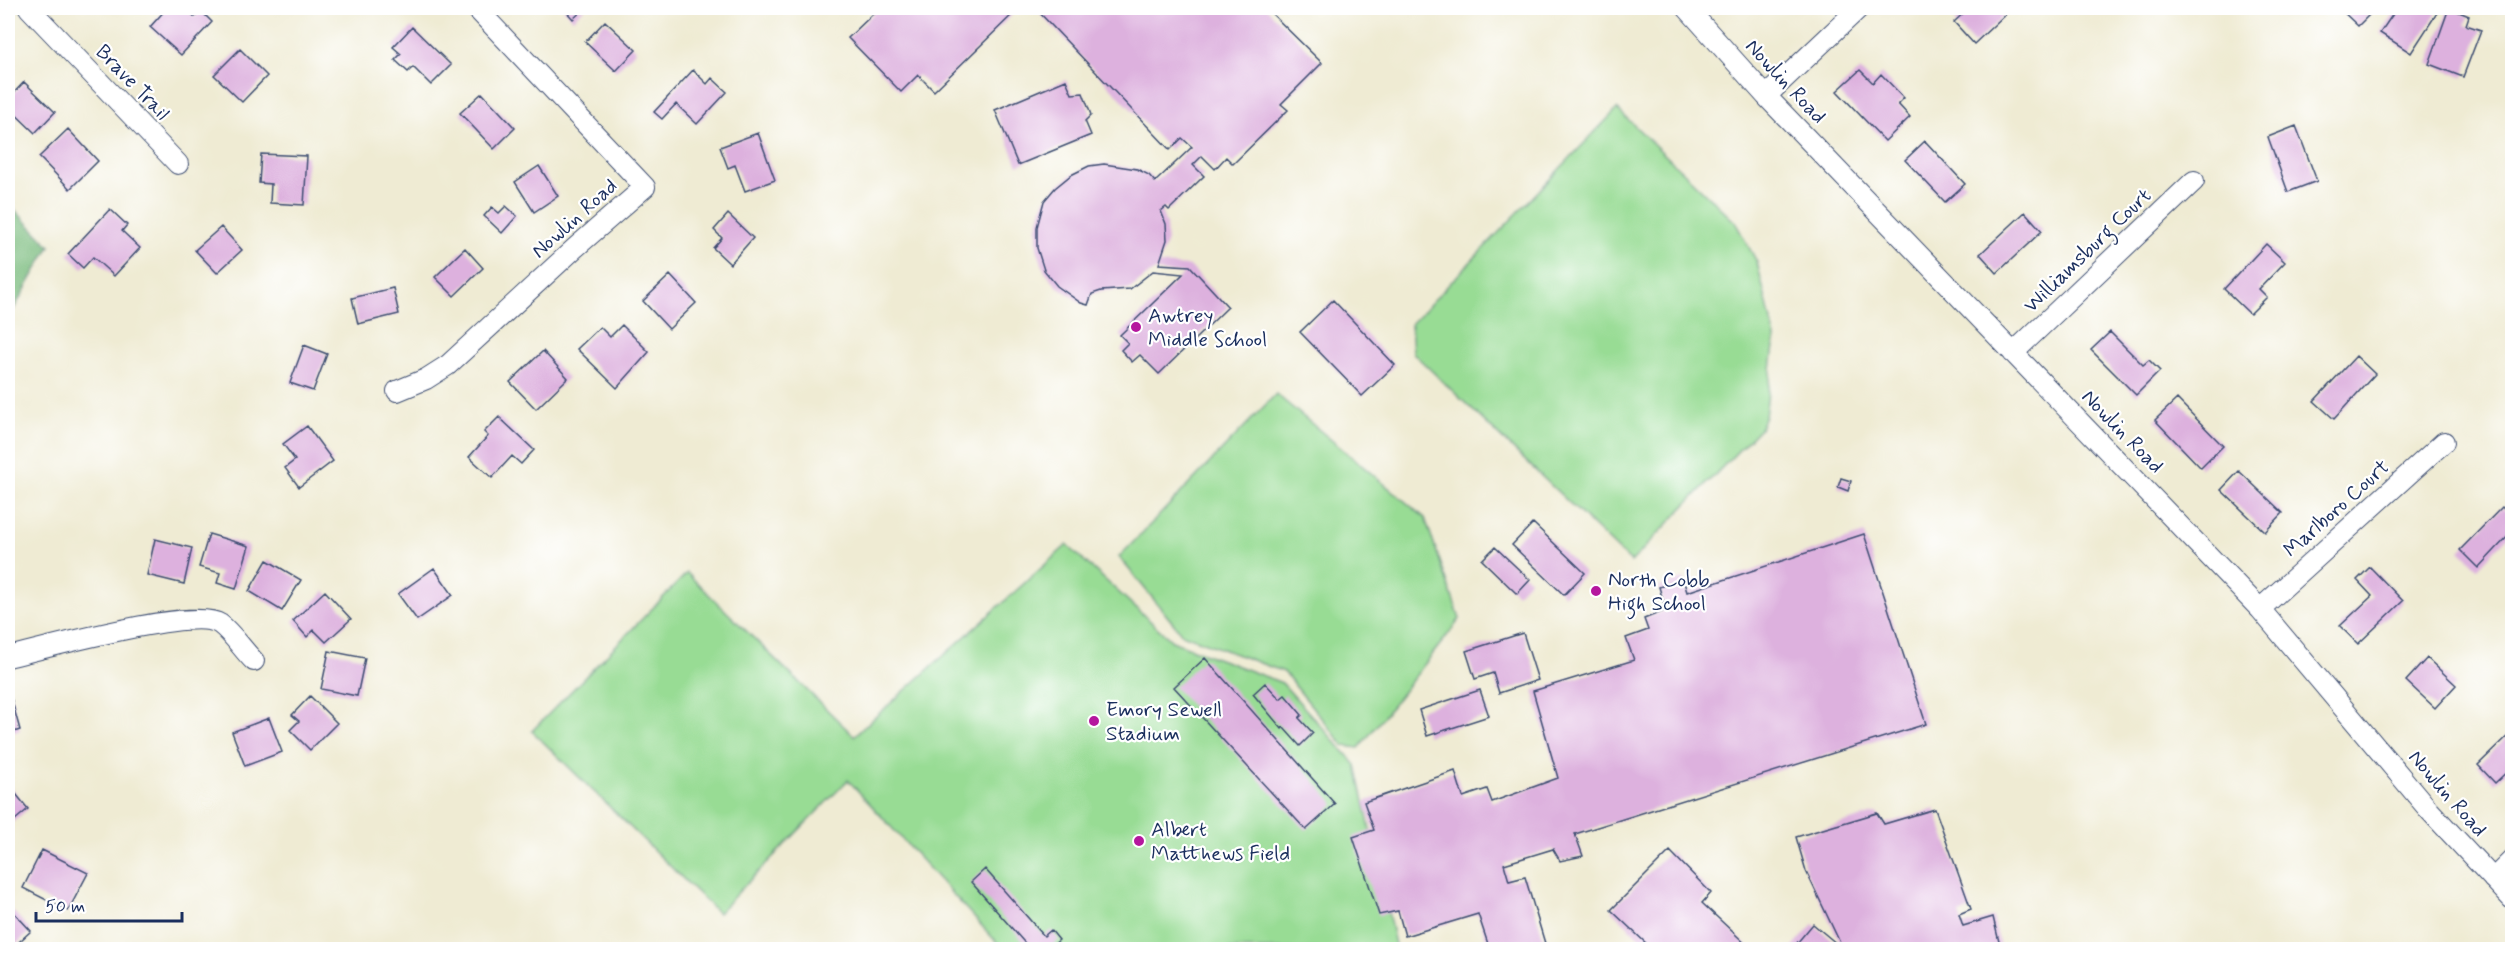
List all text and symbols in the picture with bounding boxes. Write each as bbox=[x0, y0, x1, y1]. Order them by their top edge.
street label: Nowlin Road bbox=[1739, 33, 1832, 130]
street label: Brave Trail bbox=[89, 39, 176, 127]
street label: Nowlin Road bbox=[526, 173, 624, 265]
street label: Williamsburg Court bbox=[2018, 182, 2159, 321]
place label: Awtrey Middle School bbox=[1148, 302, 1267, 354]
marker: Awtrey Middle School bbox=[1129, 320, 1143, 334]
street label: Nowlin Road bbox=[2075, 384, 2169, 480]
street label: Marlboro Court bbox=[2278, 453, 2396, 564]
place label: North Cobb High School bbox=[1608, 566, 1710, 620]
marker: North Cobb High School bbox=[1589, 584, 1603, 598]
place label: Emory Sewell Stadium bbox=[1106, 696, 1222, 748]
marker: Emory Sewell Stadium bbox=[1087, 714, 1101, 728]
street label: Nowlin Road bbox=[2402, 744, 2493, 843]
place label: Albert Matthews Field bbox=[1151, 816, 1290, 868]
marker: Albert Matthews Field bbox=[1132, 834, 1146, 848]
scale bar bbox=[36, 885, 182, 923]
text: 50 m bbox=[45, 895, 85, 919]

